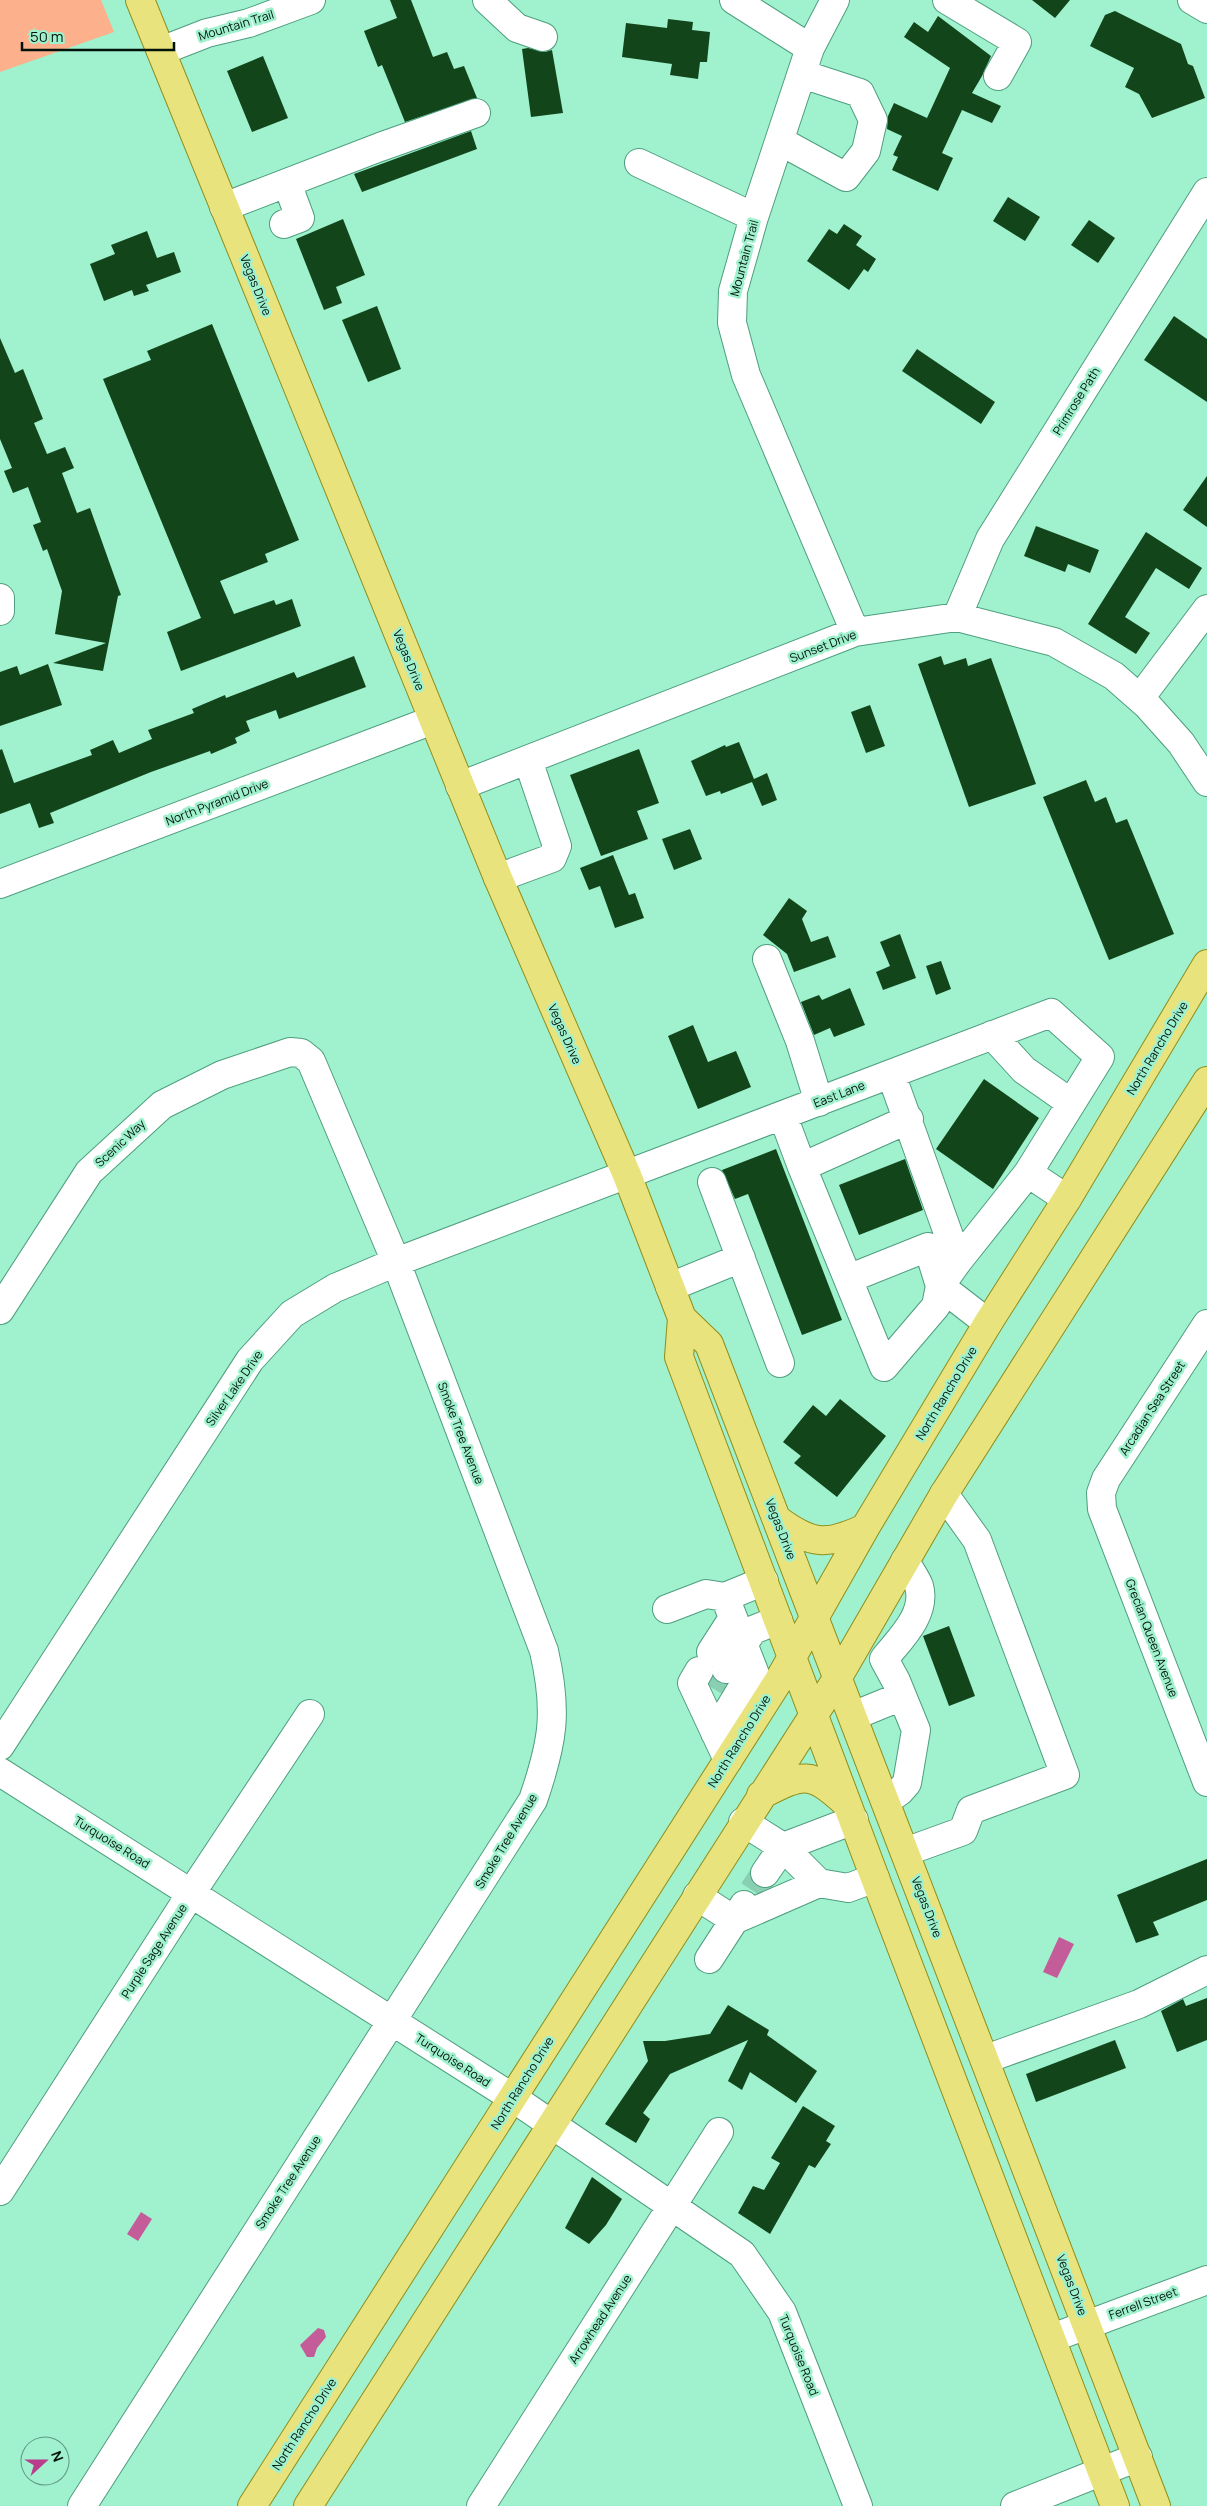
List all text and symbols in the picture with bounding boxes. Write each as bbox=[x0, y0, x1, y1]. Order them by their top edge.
street label: Mountain Trail bbox=[196, 5, 276, 45]
scale bar bbox=[22, 20, 175, 52]
text: 50 m bbox=[30, 26, 64, 47]
street label: Mountain Trail bbox=[726, 218, 762, 298]
street label: Vegas Drive bbox=[236, 252, 276, 318]
street label: Primrose Path bbox=[1048, 364, 1104, 438]
street label: Sunset Drive bbox=[787, 625, 859, 667]
street label: Vegas Drive bbox=[389, 627, 429, 693]
street label: North Pyramid Drive bbox=[163, 775, 271, 829]
street label: North Rancho Drive bbox=[1122, 998, 1192, 1098]
street label: Vegas Drive bbox=[544, 1001, 586, 1067]
street label: East Lane bbox=[811, 1076, 867, 1112]
street label: Scenic Way bbox=[91, 1115, 149, 1171]
street label: North Rancho Drive bbox=[911, 1343, 981, 1443]
street label: Silver Lake Drive bbox=[202, 1347, 266, 1429]
street label: Arcadian Sea Street bbox=[1115, 1357, 1189, 1459]
street label: Smoke Tree Avenue bbox=[434, 1379, 488, 1487]
street label: Vegas Drive bbox=[762, 1496, 800, 1562]
street label: Grecian Queen Avenue bbox=[1122, 1576, 1182, 1700]
street label: North Rancho Drive bbox=[704, 1691, 774, 1791]
street label: Smoke Tree Avenue bbox=[471, 1790, 541, 1892]
street label: Turquoise Road bbox=[71, 1812, 153, 1872]
street label: Vegas Drive bbox=[908, 1874, 946, 1940]
street label: Purple Sage Avenue bbox=[117, 1900, 191, 2002]
street label: Turquoise Road bbox=[412, 2029, 494, 2091]
street label: North Rancho Drive bbox=[487, 2033, 557, 2133]
street label: Smoke Tree Avenue bbox=[251, 2132, 325, 2232]
street label: Vegas Drive bbox=[1053, 2252, 1091, 2318]
street label: Arrowhead Avenue bbox=[565, 2271, 635, 2367]
street label: Ferrell Street bbox=[1106, 2283, 1180, 2323]
street label: Turquoise Road bbox=[775, 2312, 823, 2398]
street label: North Rancho Drive bbox=[268, 2375, 340, 2473]
north arrow bbox=[20, 2436, 70, 2486]
text: N bbox=[47, 2448, 68, 2464]

